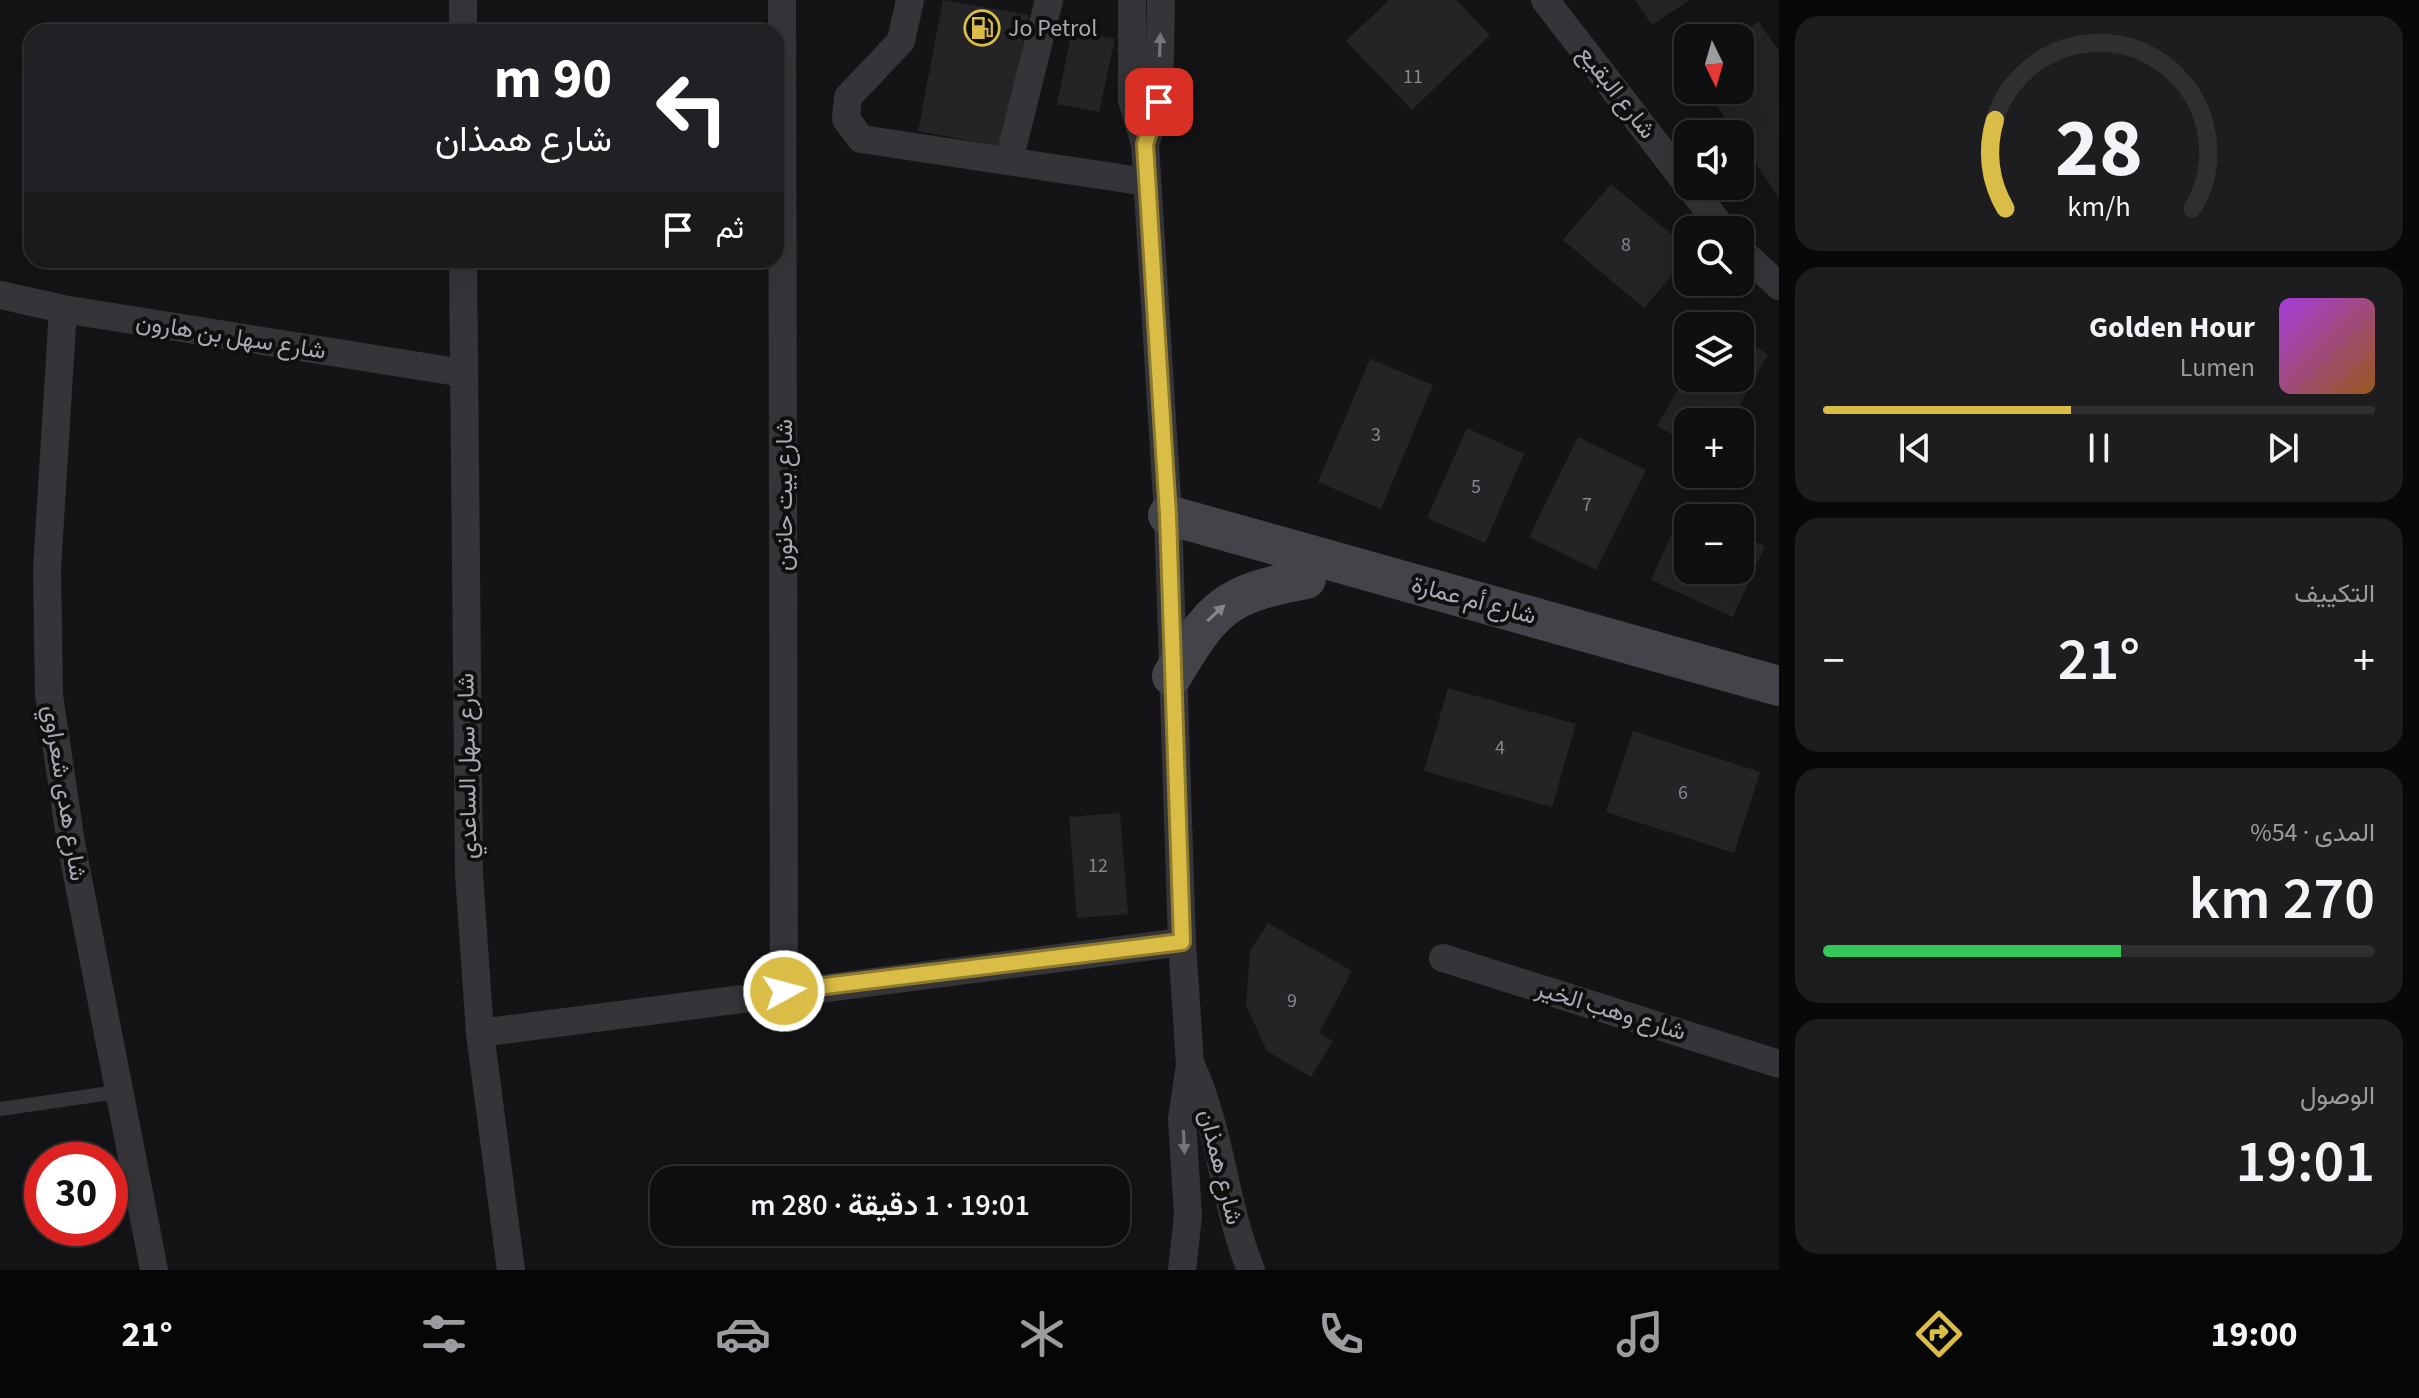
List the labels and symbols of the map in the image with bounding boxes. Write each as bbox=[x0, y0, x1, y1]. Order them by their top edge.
fuel station icon: Jo Petrol bbox=[963, 9, 1001, 47]
place label: Jo Petrol bbox=[1008, 11, 1097, 46]
north arrow bbox=[1674, 24, 1754, 104]
one-way arrow bbox=[1154, 32, 1167, 57]
street label: شارع البقيع bbox=[1569, 38, 1664, 147]
house number: 11 bbox=[1403, 63, 1423, 91]
pin bbox=[1125, 68, 1193, 136]
house number: 8 bbox=[1621, 231, 1631, 259]
street label: شارع سهل بن هارون bbox=[133, 304, 328, 369]
street label: شارع بيت حانون bbox=[767, 419, 802, 571]
house number: 3 bbox=[1371, 421, 1381, 449]
house number: 5 bbox=[1471, 473, 1481, 501]
house number: 7 bbox=[1582, 491, 1592, 519]
street label: شارع أم عمارة bbox=[1408, 567, 1540, 634]
one-way arrow bbox=[1206, 604, 1225, 622]
street label: شارع سهل الساعدي bbox=[448, 673, 488, 859]
street label: شارع هدى شعراوي bbox=[32, 703, 96, 884]
house number: 4 bbox=[1495, 734, 1505, 762]
house number: 6 bbox=[1678, 779, 1688, 807]
house number: 12 bbox=[1088, 852, 1108, 880]
position arrow bbox=[742, 949, 826, 1033]
street label: شارع وهب الخير bbox=[1531, 971, 1690, 1050]
house number: 9 bbox=[1287, 987, 1297, 1015]
street label: شارع همذان bbox=[1189, 1106, 1252, 1229]
one-way arrow bbox=[1177, 1130, 1190, 1155]
speed limit sign: 30 bbox=[24, 1142, 128, 1246]

